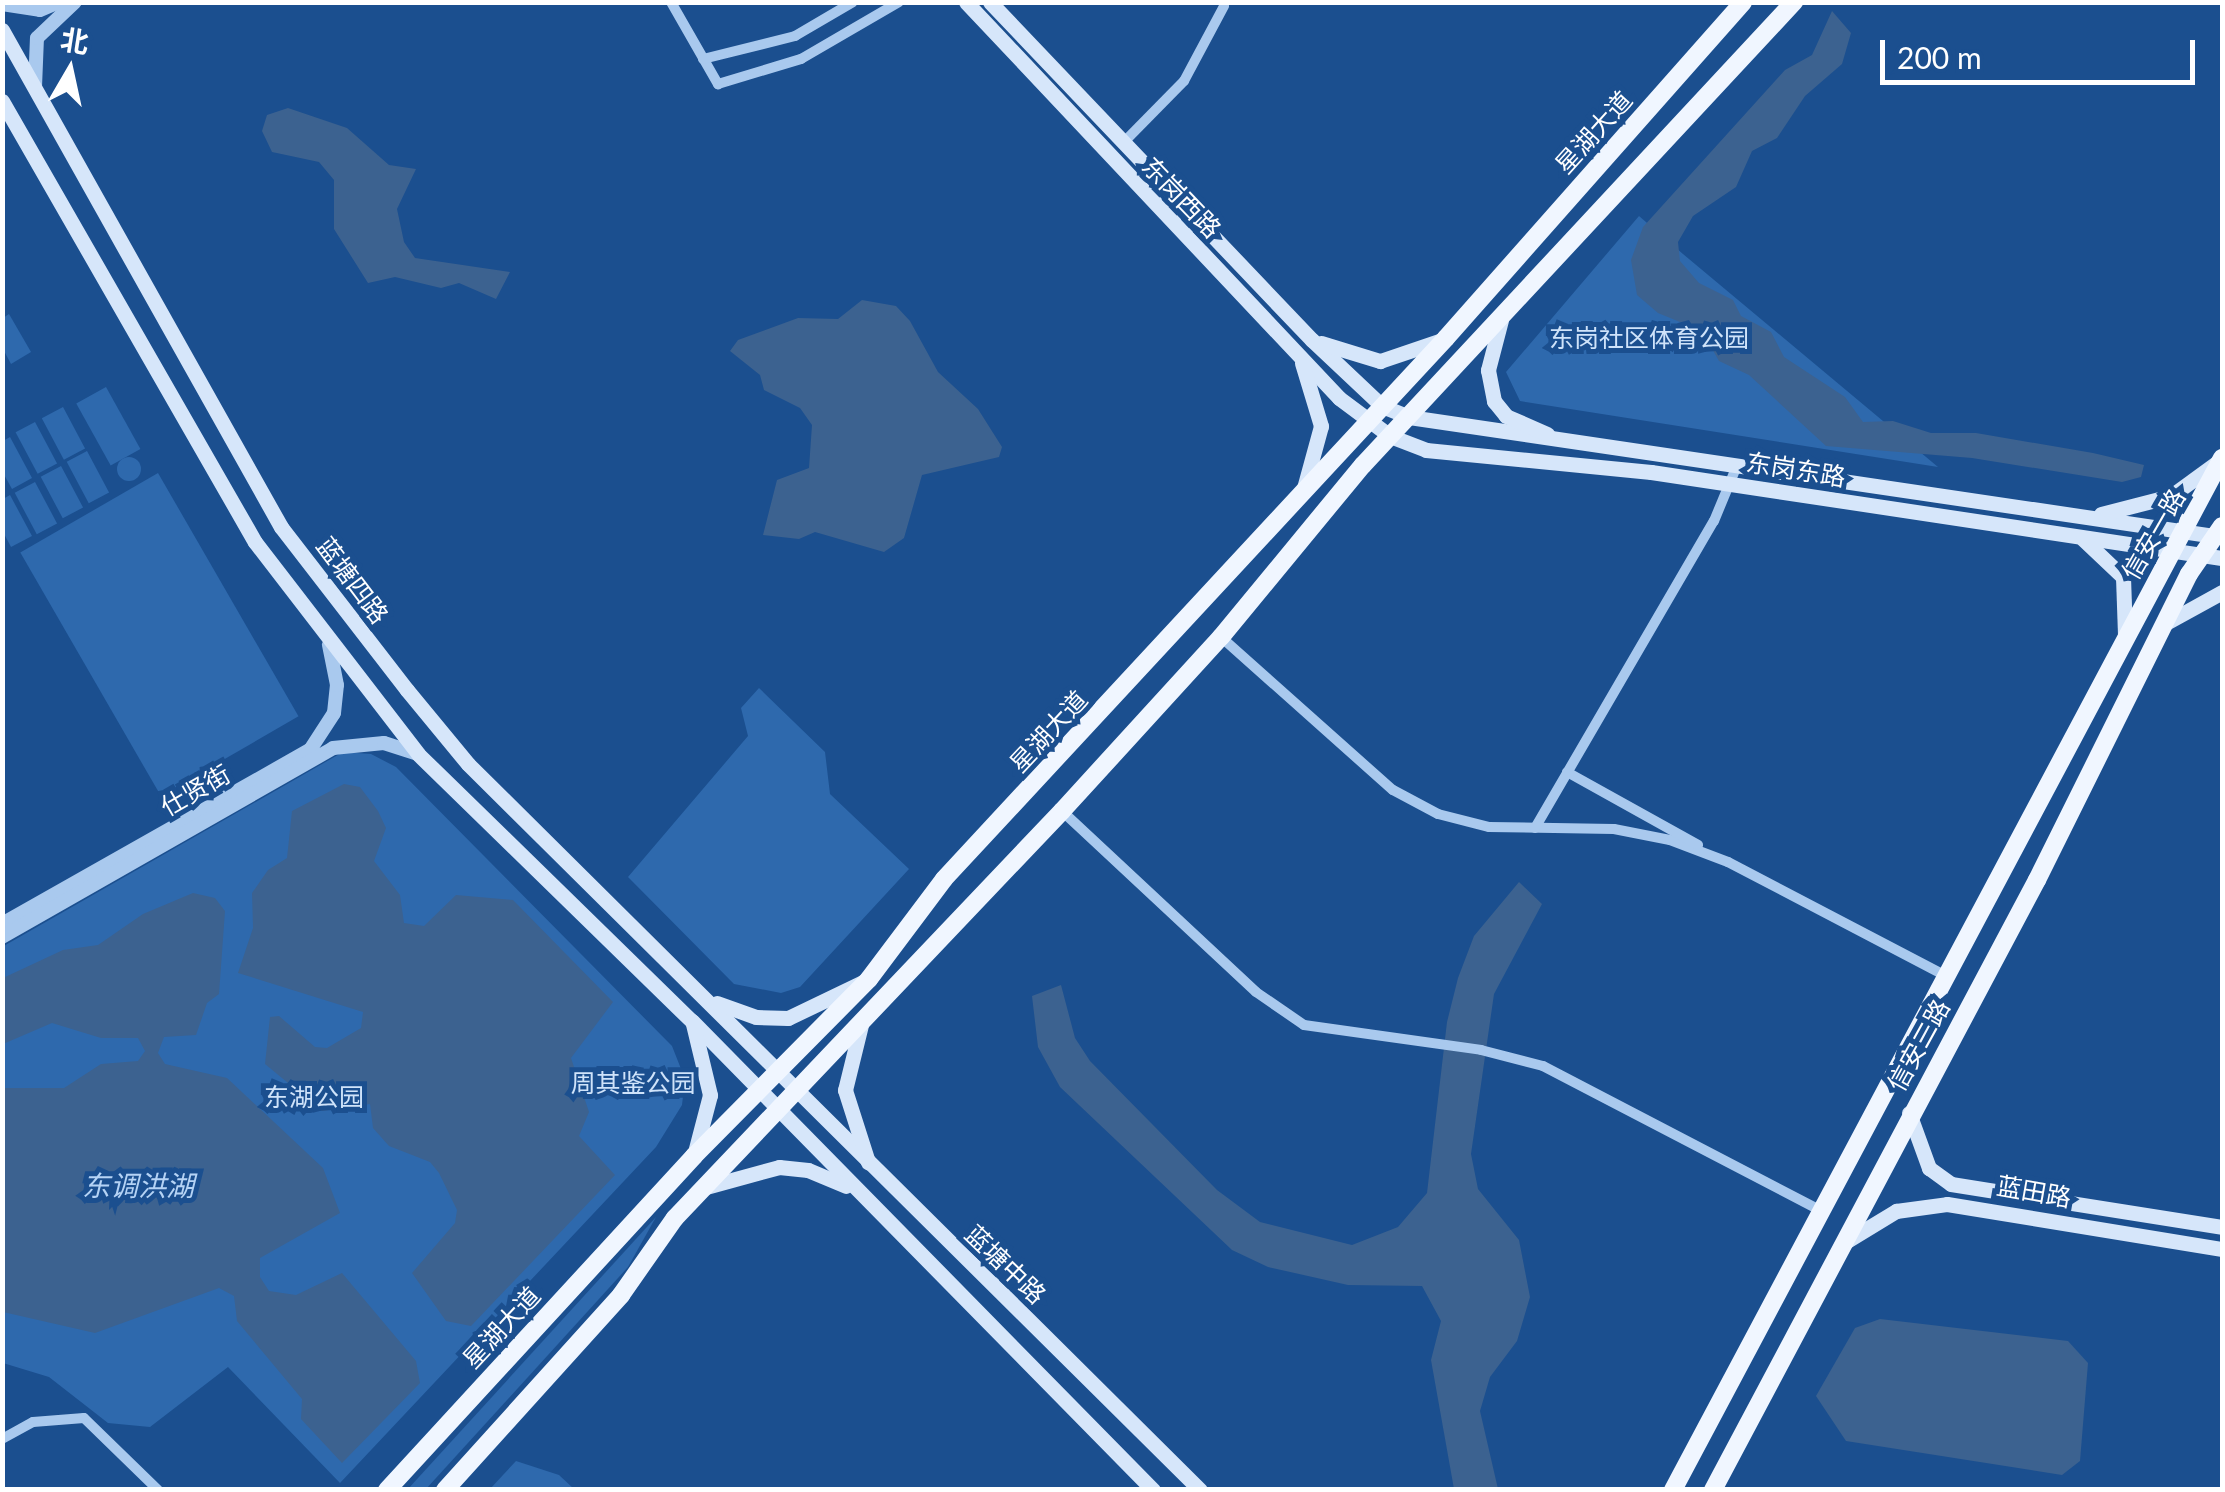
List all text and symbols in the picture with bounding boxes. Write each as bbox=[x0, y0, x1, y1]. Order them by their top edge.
north arrow bbox=[20, 20, 120, 120]
scale bar bbox=[1885, 20, 2200, 82]
text: 北 bbox=[58, 21, 91, 59]
text: 200 m bbox=[1897, 39, 1982, 75]
street label: 星湖大道 bbox=[1548, 85, 1638, 179]
street label: 东岗西路 bbox=[1136, 151, 1228, 243]
park label: 东岗社区体育公园 bbox=[1549, 322, 1749, 352]
street label: 东岗东路 bbox=[1744, 446, 1848, 492]
street label: 信安一路 bbox=[2115, 483, 2191, 585]
street label: 蓝塘四路 bbox=[311, 531, 395, 629]
street label: 星湖大道 bbox=[1003, 684, 1093, 778]
street label: 仕贤街 bbox=[155, 758, 235, 822]
street label: 信安二路 bbox=[1881, 994, 1955, 1096]
park label: 周其鉴公园 bbox=[571, 1067, 695, 1097]
park label: 东湖公园 bbox=[264, 1081, 364, 1111]
water label: 东调洪湖 bbox=[82, 1168, 194, 1202]
street label: 蓝田路 bbox=[1994, 1170, 2074, 1212]
street label: 蓝塘中路 bbox=[960, 1218, 1052, 1310]
street label: 星湖大道 bbox=[456, 1280, 546, 1374]

